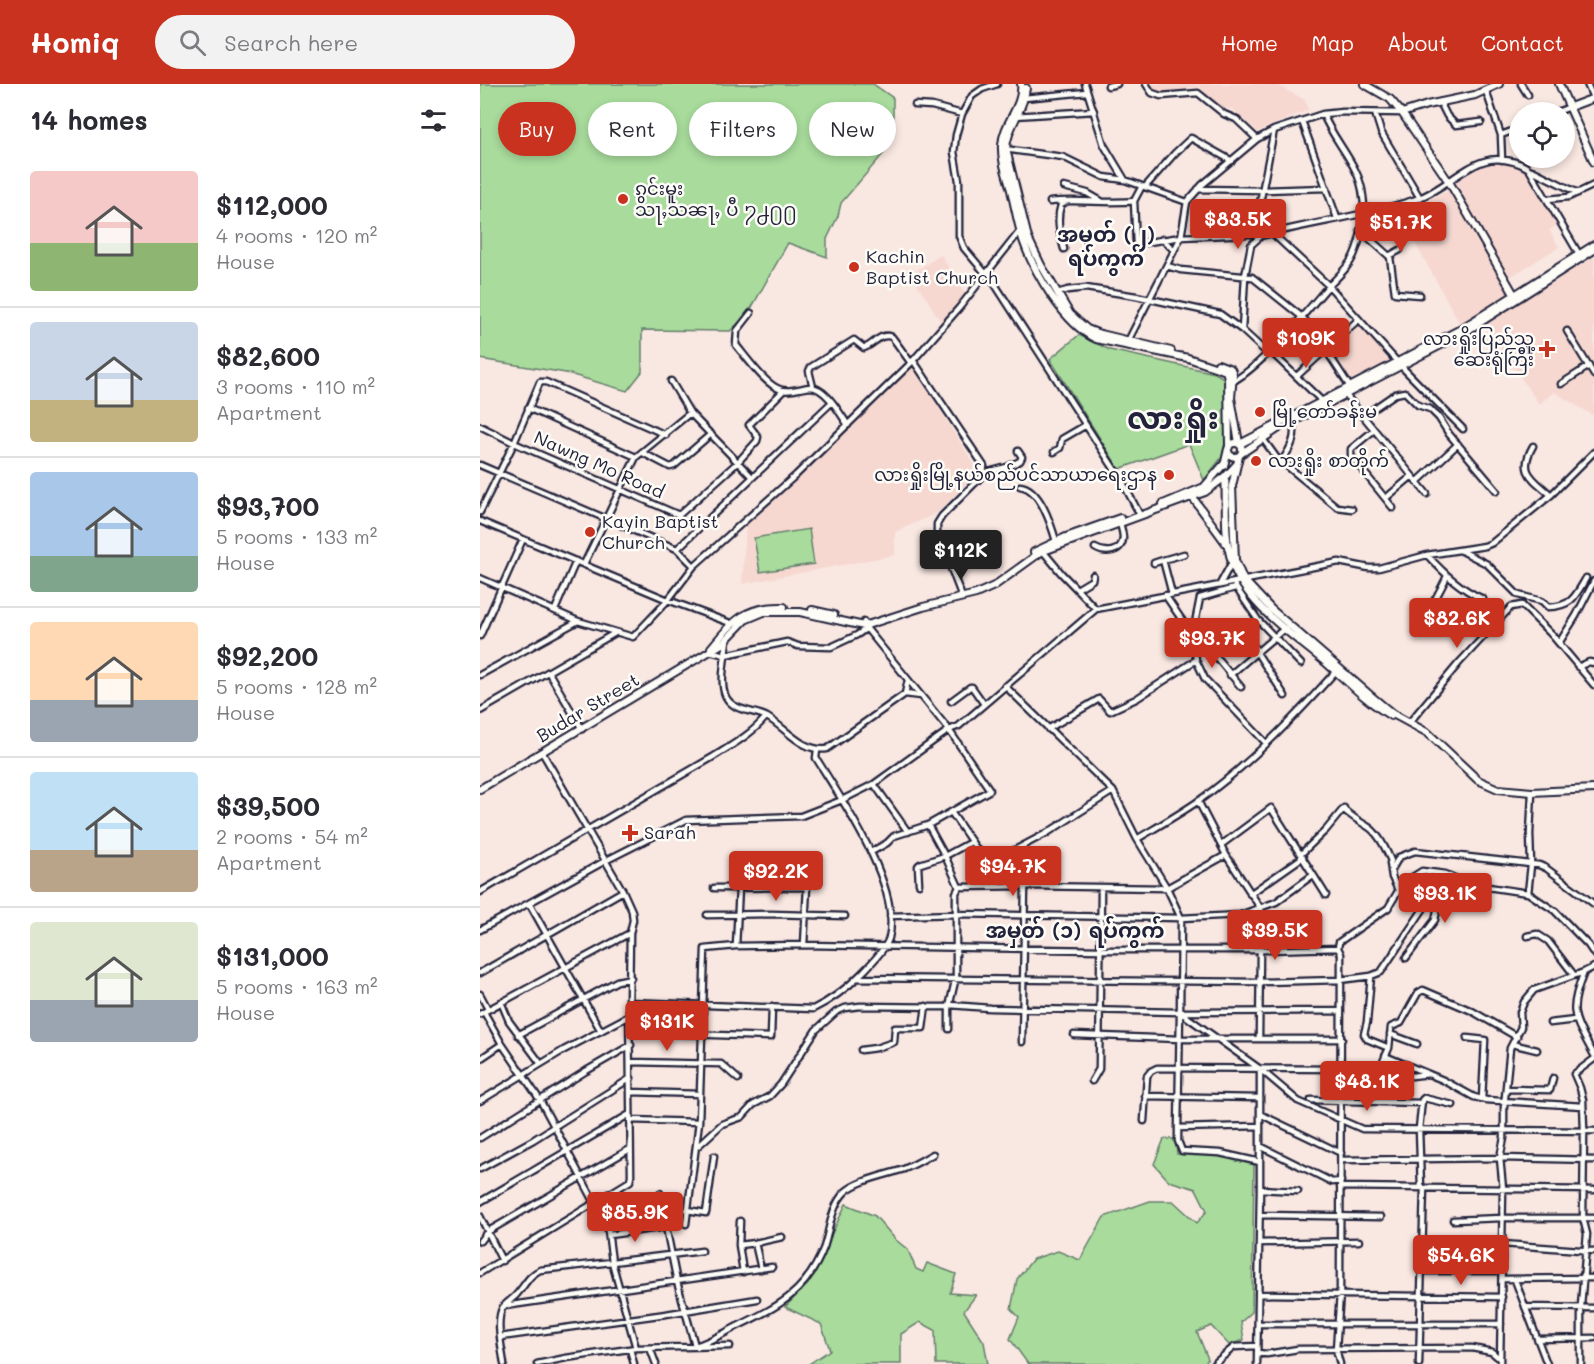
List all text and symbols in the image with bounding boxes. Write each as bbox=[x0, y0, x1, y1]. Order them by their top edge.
search box bbox=[155, 15, 575, 69]
text: Homiq bbox=[30, 24, 119, 60]
icon: search bbox=[176, 26, 209, 59]
text: Search here bbox=[224, 28, 358, 57]
text: Home bbox=[1221, 29, 1278, 56]
text: Map bbox=[1311, 29, 1354, 56]
text: About bbox=[1387, 29, 1448, 56]
text: Contact bbox=[1481, 29, 1564, 56]
chip: Buy bbox=[498, 102, 576, 156]
chip: Rent bbox=[588, 102, 677, 156]
chip: Filters bbox=[689, 102, 797, 156]
chip: New bbox=[809, 102, 896, 156]
map controls bbox=[1509, 102, 1575, 168]
button: locate bbox=[1509, 102, 1575, 168]
text: 14 homes bbox=[30, 103, 148, 137]
icon: filters bbox=[417, 104, 450, 137]
place label: ၵွင်းမူး သႃႇသၼႃႇ ပီ ႒႕႐႐ bbox=[635, 176, 797, 225]
text: $112,000 bbox=[216, 188, 328, 222]
marker: ၵွင်းမူး သႃႇသၼႃႇ ပီ ႒႕႐႐ bbox=[616, 192, 630, 206]
icon: home bbox=[78, 195, 150, 267]
pin: $83.5K bbox=[1189, 199, 1287, 250]
pin: $51.7K bbox=[1352, 202, 1450, 253]
text: $83.5K bbox=[1204, 205, 1272, 231]
text: $51.7K bbox=[1369, 208, 1433, 234]
district label: အမှတ် (၂) ရပ်ကွက် bbox=[1057, 219, 1155, 276]
text: 4 rooms · 120 m² bbox=[216, 222, 377, 248]
place label: Kachin Baptist Church bbox=[866, 244, 998, 289]
text: House bbox=[216, 248, 275, 274]
marker: Kachin Baptist Church bbox=[847, 260, 861, 274]
pin: $109K bbox=[1264, 318, 1348, 369]
text: $109K bbox=[1276, 324, 1336, 350]
place label: လားရှိုးပြည်သူ့ ဆေးရုံကြီး bbox=[1423, 325, 1536, 375]
text: $82,600 bbox=[216, 339, 320, 373]
marker: လားရှိုးပြည်သူ့ ဆေးရုံကြီး bbox=[1538, 340, 1556, 358]
icon: home bbox=[78, 346, 150, 418]
text: 3 rooms · 110 m² bbox=[216, 373, 375, 399]
district label: လားရှိုး bbox=[1127, 397, 1219, 443]
place label: မြို့တော်ခန်းမ bbox=[1272, 398, 1377, 427]
text: Apartment bbox=[216, 399, 322, 425]
marker: မြို့တော်ခန်းမ bbox=[1253, 405, 1267, 419]
street label: Nawng Mo Road bbox=[530, 425, 668, 504]
place label: လားရှိုး စာတိုက် bbox=[1268, 447, 1389, 476]
marker: လားရှိုး စာတိုက် bbox=[1249, 454, 1263, 468]
place label: လားရှိုးမြို့နယ်စည်ပင်သာယာရေးဌာန bbox=[874, 461, 1157, 490]
marker: လားရှိုးမြို့နယ်စည်ပင်သာယာရေးဌာန bbox=[1162, 468, 1176, 482]
text: $93,700 bbox=[216, 489, 319, 523]
icon: home bbox=[78, 496, 150, 568]
place label: Kayin Baptist Church bbox=[602, 509, 718, 554]
text: 5 rooms · 133 m² bbox=[216, 523, 377, 549]
marker: Kayin Baptist Church bbox=[583, 525, 597, 539]
pin: $112K bbox=[919, 530, 1003, 581]
text: $112K bbox=[934, 536, 988, 562]
text: House bbox=[216, 549, 275, 575]
pin: $82.6K bbox=[1408, 598, 1506, 649]
text: $82.6K bbox=[1423, 604, 1491, 630]
pin: $93.7K bbox=[1163, 618, 1261, 669]
text: $93.7K bbox=[1179, 624, 1245, 650]
text: $92,200 bbox=[216, 639, 318, 673]
icon: home bbox=[78, 646, 150, 718]
street label: Budar Street bbox=[532, 667, 643, 747]
text: 5 rooms · 128 m² bbox=[216, 673, 377, 699]
text: House bbox=[216, 699, 275, 725]
text: $39,500 bbox=[216, 789, 320, 823]
icon: home bbox=[78, 796, 150, 868]
place label: Sarah bbox=[644, 820, 696, 844]
text: 2 rooms · 54 m² bbox=[216, 823, 368, 849]
marker: Sarah bbox=[621, 824, 639, 842]
pin: $94.7K bbox=[964, 846, 1062, 897]
text: Apartment bbox=[216, 849, 322, 875]
pin: $92.2K bbox=[727, 851, 825, 902]
text: $94.7K bbox=[979, 852, 1047, 878]
text: $92.2K bbox=[743, 857, 809, 883]
pin: $93.1K bbox=[1396, 873, 1494, 924]
text: $93.1K bbox=[1413, 879, 1477, 905]
pin: $39.5K bbox=[1226, 910, 1324, 961]
district label: အမှတ် (၁) ရပ်ကွက် bbox=[985, 915, 1165, 948]
text: $39.5K bbox=[1241, 916, 1309, 942]
text: $131,000 bbox=[216, 939, 329, 973]
icon: home bbox=[78, 946, 150, 1018]
text: 5 rooms · 163 m² bbox=[216, 973, 378, 999]
text: House bbox=[216, 999, 275, 1025]
pin: $131K bbox=[625, 1001, 709, 1052]
text: $131K bbox=[639, 1007, 695, 1033]
pin: $48.1K bbox=[1318, 1061, 1416, 1112]
text: $48.1K bbox=[1334, 1067, 1400, 1093]
pin: $85.9K bbox=[586, 1192, 684, 1243]
text: $85.9K bbox=[601, 1198, 669, 1224]
pin: $54.6K bbox=[1412, 1235, 1510, 1286]
text: $54.6K bbox=[1427, 1241, 1495, 1267]

